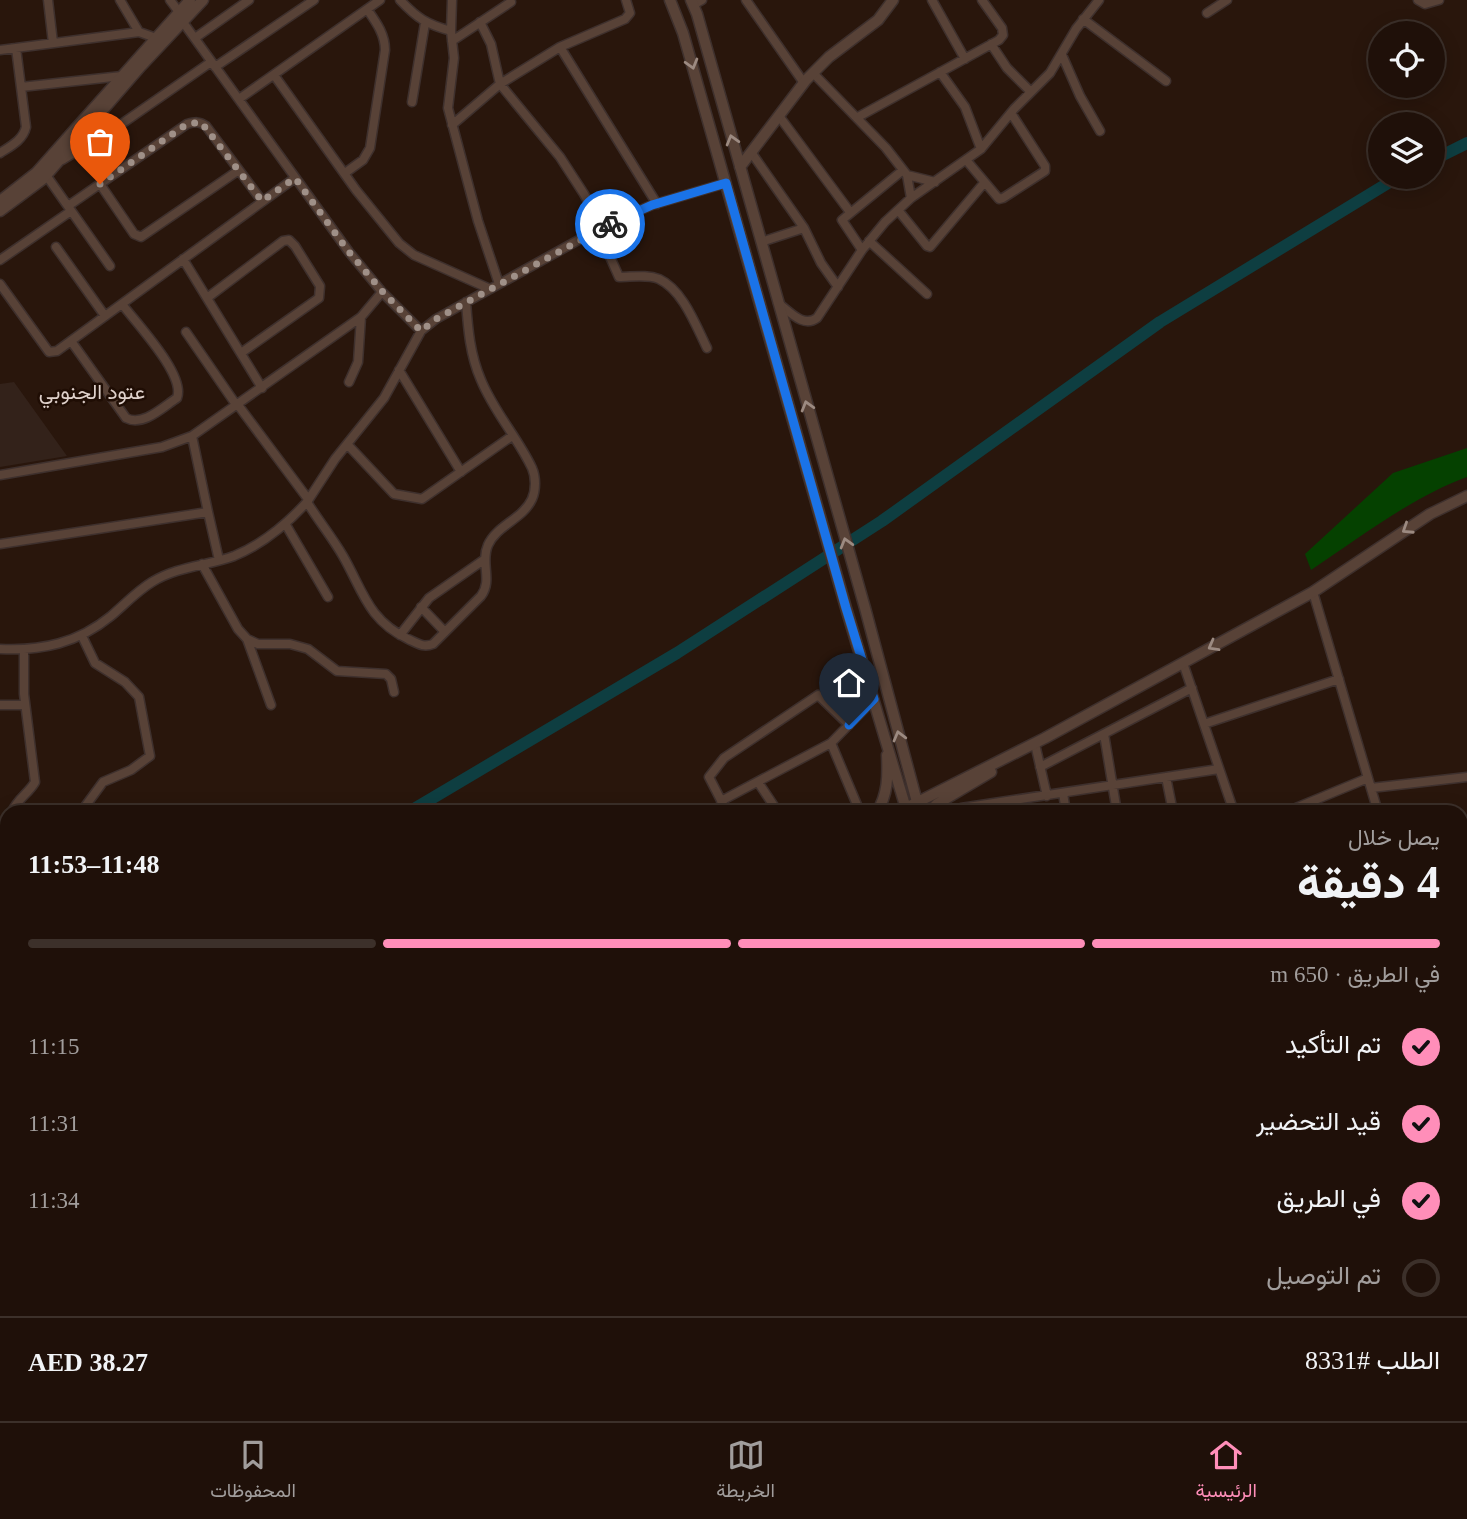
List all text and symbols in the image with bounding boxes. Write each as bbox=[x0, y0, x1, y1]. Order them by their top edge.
map controls bbox=[1368, 21, 1445, 189]
button: locate bbox=[1368, 21, 1445, 98]
one-way arrow bbox=[683, 58, 698, 70]
pin bbox=[70, 112, 130, 184]
button: layers bbox=[1368, 112, 1445, 189]
icon: bag bbox=[81, 123, 119, 161]
one-way arrow bbox=[726, 134, 740, 146]
courier bbox=[575, 189, 645, 259]
icon: bike bbox=[591, 205, 629, 243]
district label: عتود الجنوبي bbox=[39, 380, 145, 409]
one-way arrow bbox=[801, 400, 816, 412]
one-way arrow bbox=[1402, 521, 1415, 534]
one-way arrow bbox=[840, 537, 855, 549]
one-way arrow bbox=[1208, 638, 1220, 651]
pin bbox=[819, 653, 879, 725]
icon: home bbox=[830, 664, 868, 702]
one-way arrow bbox=[893, 730, 908, 742]
text: يصل خلال bbox=[1348, 825, 1440, 850]
text: 11:48–11:53 bbox=[28, 850, 159, 879]
text: 4 دقيقة bbox=[1297, 857, 1440, 908]
text: في الطريق · 650 m bbox=[1270, 962, 1440, 987]
icon: check bbox=[1402, 1028, 1440, 1066]
text: تم التأكيد bbox=[1285, 1030, 1381, 1059]
text: 11:15 bbox=[28, 1034, 80, 1059]
icon: check bbox=[1402, 1105, 1440, 1143]
text: قيد التحضير bbox=[1256, 1107, 1381, 1136]
text: 11:31 bbox=[28, 1111, 80, 1136]
icon: check bbox=[1402, 1182, 1440, 1220]
text: في الطريق bbox=[1276, 1184, 1381, 1213]
text: 11:34 bbox=[28, 1188, 80, 1213]
text: تم التوصيل bbox=[1266, 1261, 1381, 1290]
text: الطلب #8331 bbox=[1305, 1346, 1440, 1375]
text: AED 38.27 bbox=[28, 1348, 148, 1377]
tab: المحفوظات bbox=[210, 1436, 296, 1507]
tab: الخريطة bbox=[716, 1436, 775, 1507]
tab: الرئيسية bbox=[1195, 1436, 1257, 1507]

